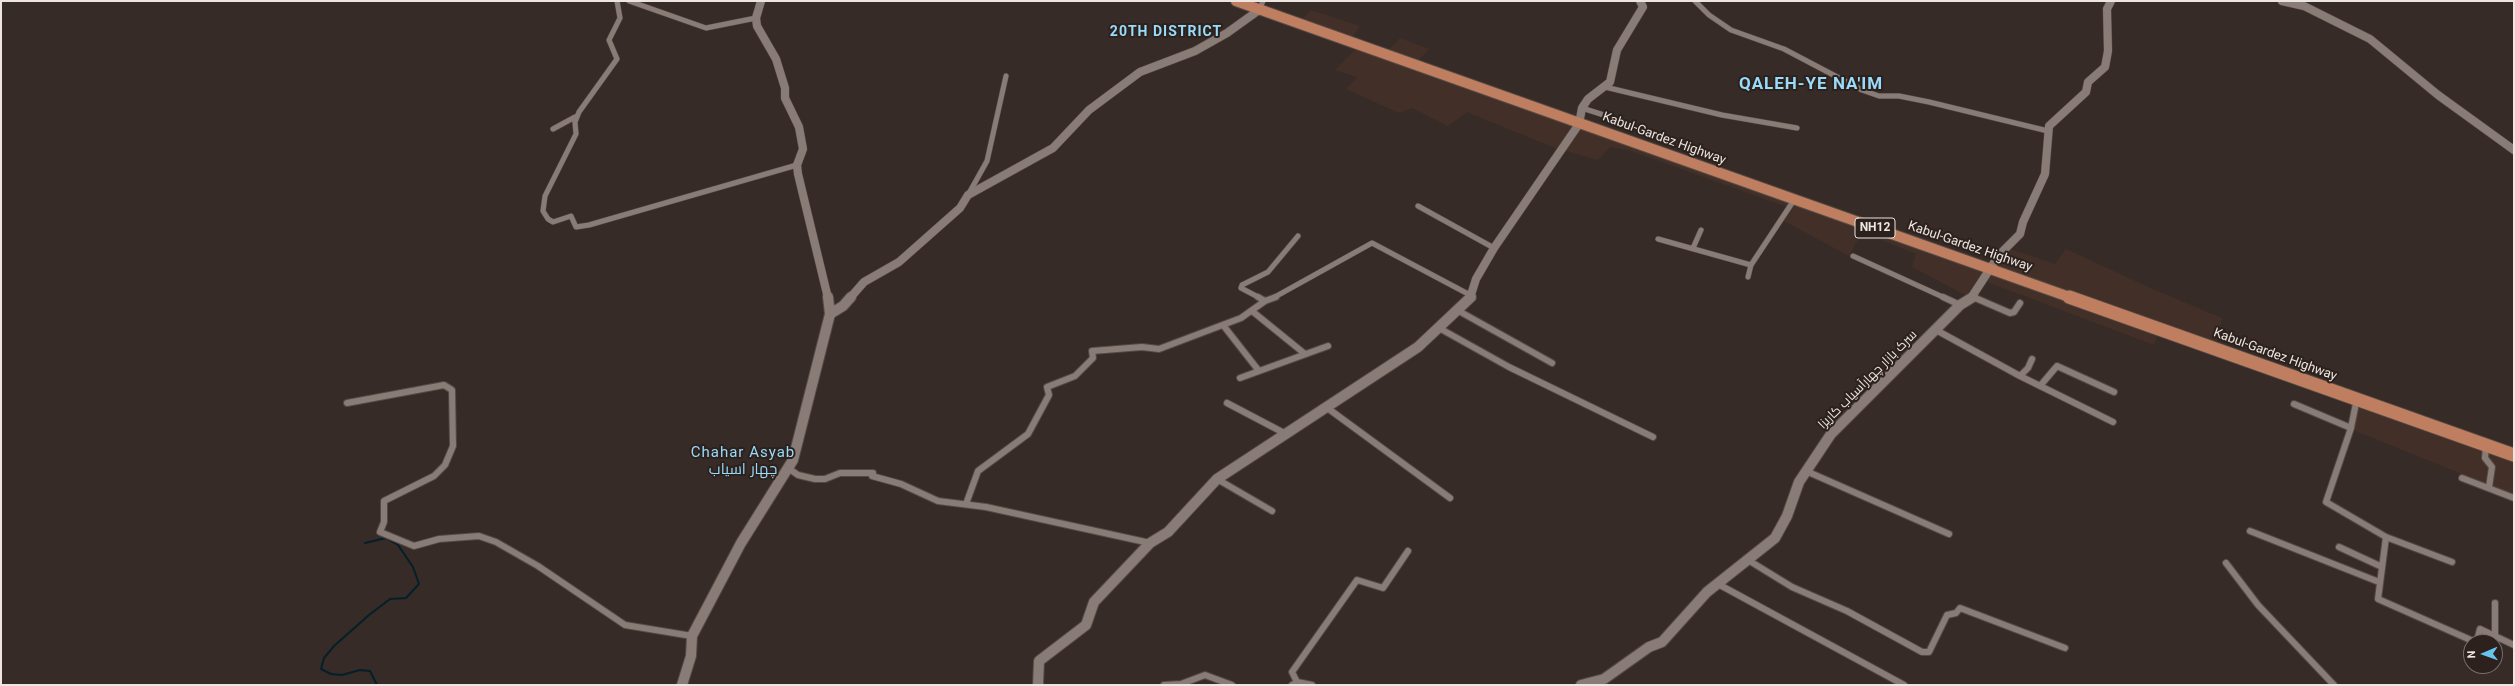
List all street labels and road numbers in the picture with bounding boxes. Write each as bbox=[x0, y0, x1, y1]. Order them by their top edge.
street label: Kabul-Gardez Highway bbox=[1600, 109, 1728, 169]
road number: NH12 bbox=[1855, 218, 1895, 238]
street label: Kabul-Gardez Highway bbox=[1906, 218, 2034, 276]
street label: Kabul-Gardez Highway bbox=[2211, 325, 2339, 385]
street label: سرک بازار چهارآسیاب کاریزا bbox=[1815, 327, 1921, 433]

